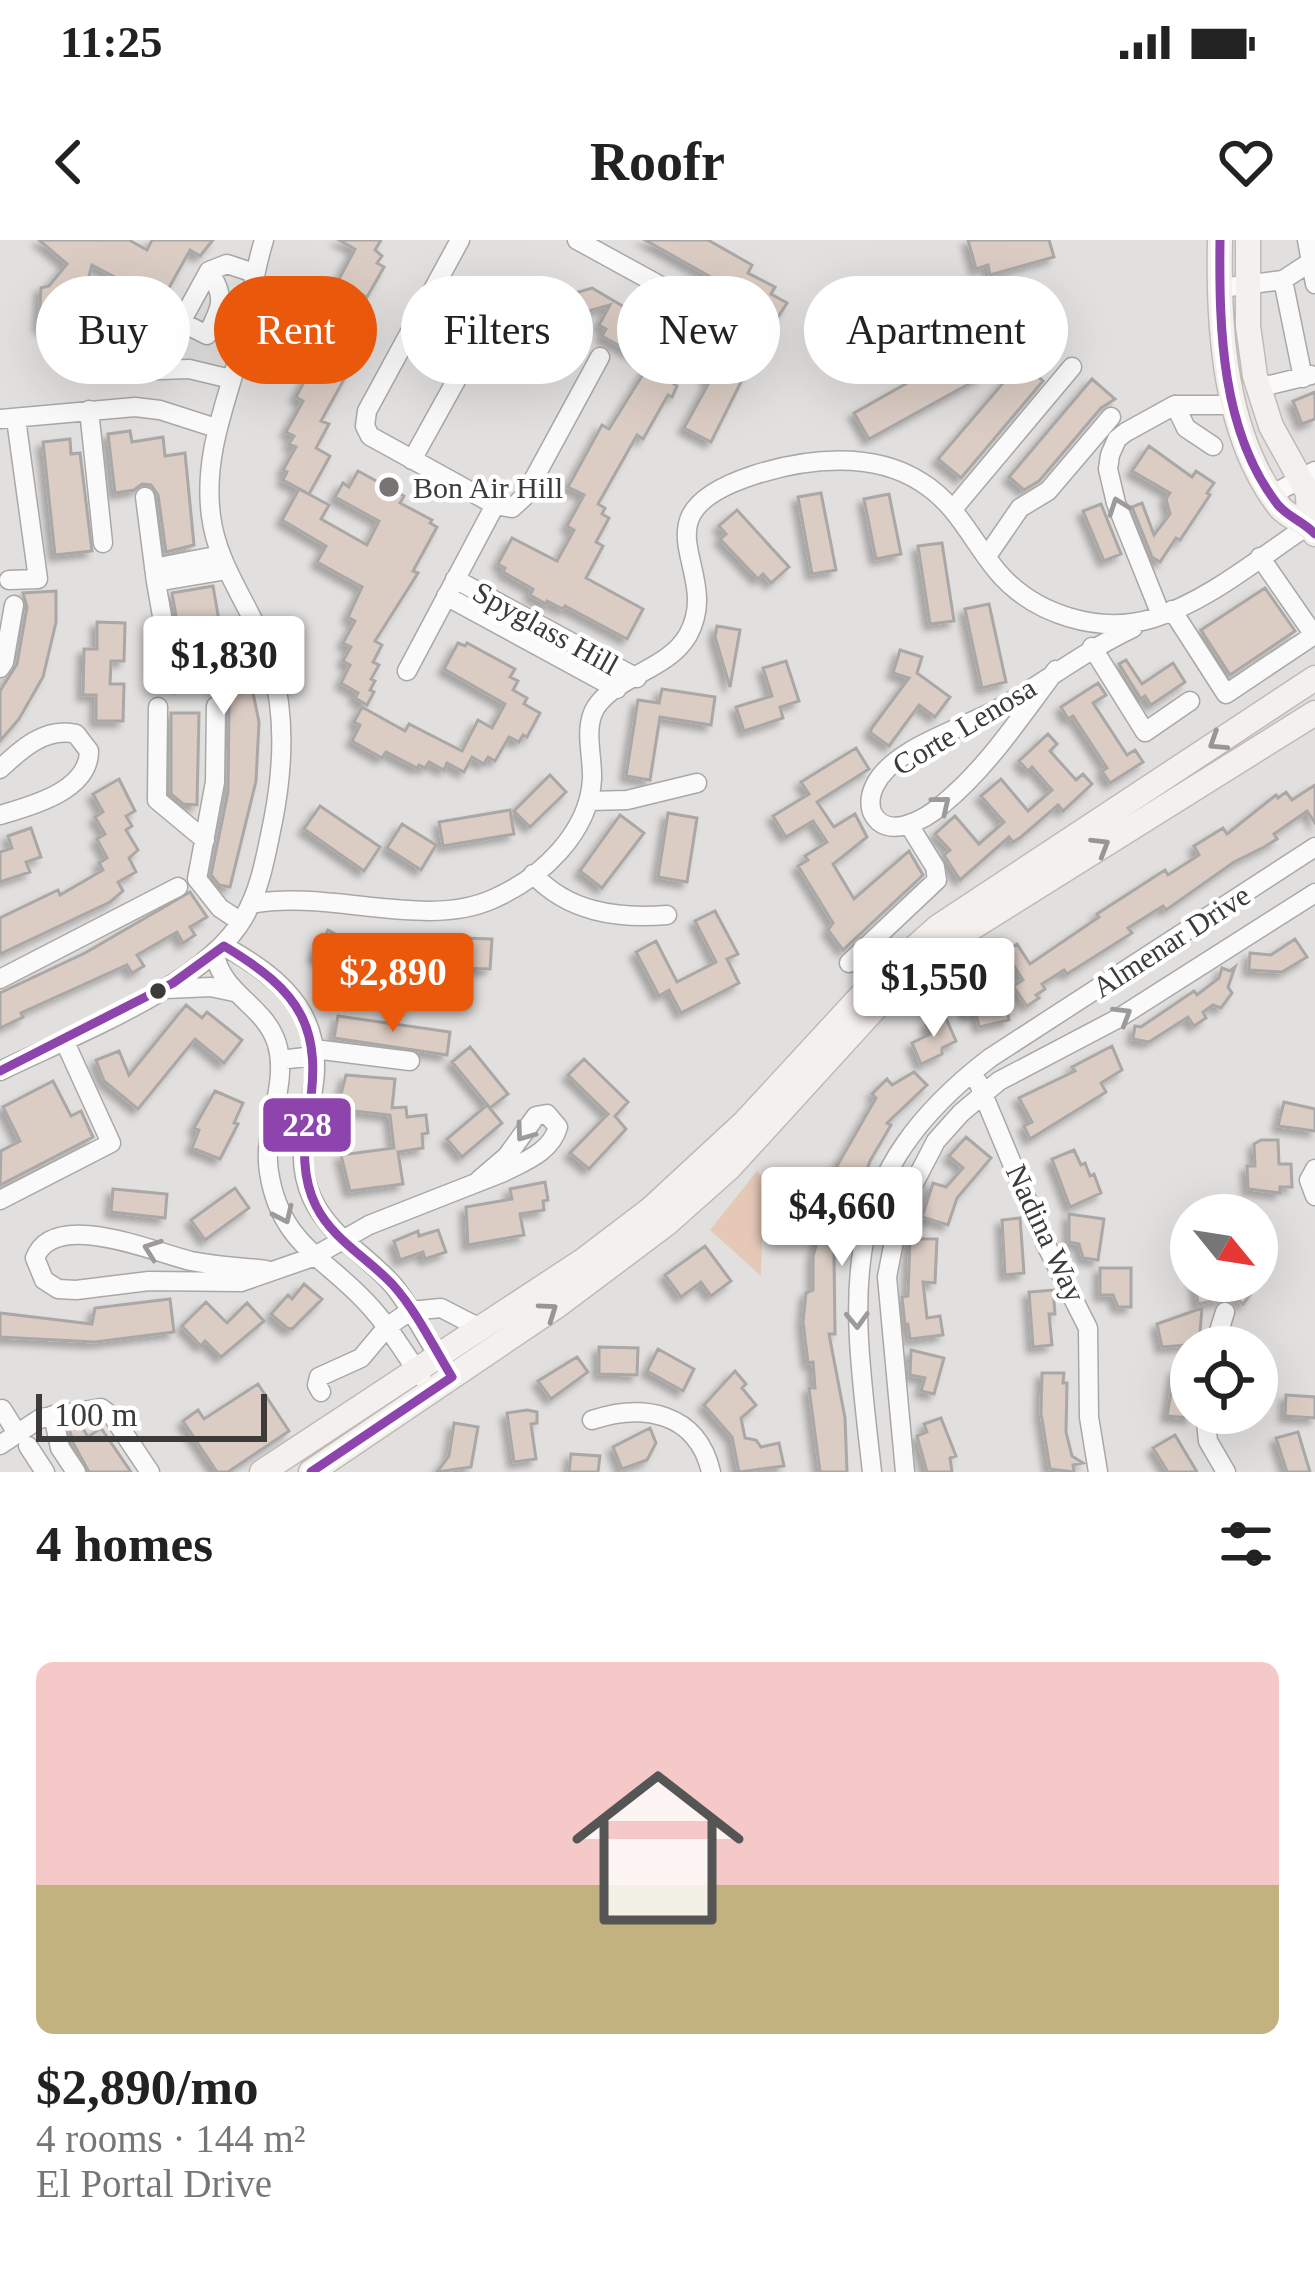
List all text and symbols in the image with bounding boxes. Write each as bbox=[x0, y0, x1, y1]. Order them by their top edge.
text: 11:25 bbox=[60, 17, 163, 67]
icon: back bbox=[36, 129, 102, 195]
icon: heart bbox=[1213, 129, 1279, 195]
text: Roofr bbox=[590, 132, 725, 192]
chip: Buy bbox=[36, 276, 190, 384]
chip: Rent bbox=[214, 276, 377, 384]
chip: Filters bbox=[401, 276, 593, 384]
chip: New bbox=[617, 276, 780, 384]
chip: Apartment bbox=[804, 276, 1068, 384]
place label: Bon Air Hill bbox=[413, 471, 563, 504]
marker: Bon Air Hill bbox=[376, 474, 402, 500]
one-way arrow bbox=[1108, 497, 1132, 518]
street label: Spyglass Hill bbox=[468, 575, 624, 681]
pin: $1,830 bbox=[126, 616, 322, 718]
text: $1,830 bbox=[170, 633, 278, 676]
street label: Corte Lenosa bbox=[887, 670, 1041, 782]
one-way arrow bbox=[1209, 728, 1231, 750]
one-way arrow bbox=[928, 797, 950, 818]
one-way arrow bbox=[1088, 838, 1110, 860]
street label: Almenar Drive bbox=[1086, 878, 1256, 1004]
pin: $2,890 bbox=[295, 933, 491, 1035]
pin: $1,550 bbox=[836, 938, 1032, 1040]
text: $2,890 bbox=[339, 950, 447, 993]
text: $1,550 bbox=[880, 955, 988, 998]
unlabelled marker bbox=[147, 980, 169, 1002]
one-way arrow bbox=[1110, 1007, 1132, 1029]
line badge: 228 bbox=[261, 1096, 353, 1154]
text: 228 bbox=[282, 1107, 332, 1143]
one-way arrow bbox=[516, 1120, 538, 1141]
street label: Nadina Way bbox=[1000, 1159, 1092, 1307]
pin: $4,660 bbox=[744, 1167, 940, 1269]
text: $4,660 bbox=[788, 1184, 896, 1227]
north arrow bbox=[1170, 1194, 1278, 1302]
map controls bbox=[1170, 1194, 1278, 1434]
one-way arrow bbox=[270, 1203, 293, 1224]
one-way arrow bbox=[143, 1239, 164, 1263]
one-way arrow bbox=[536, 1303, 558, 1325]
one-way arrow bbox=[843, 1311, 869, 1330]
button: locate bbox=[1170, 1326, 1278, 1434]
scale bar bbox=[36, 1388, 267, 1441]
text: 100 m bbox=[54, 1397, 137, 1433]
icon: filters bbox=[1213, 1511, 1279, 1577]
text: 4 homes bbox=[36, 1516, 213, 1572]
icon: home bbox=[550, 1740, 766, 1956]
text: $2,890/mo bbox=[36, 2059, 258, 2115]
text: 4 rooms · 144 m² bbox=[36, 2117, 306, 2160]
text: El Portal Drive bbox=[36, 2162, 272, 2205]

